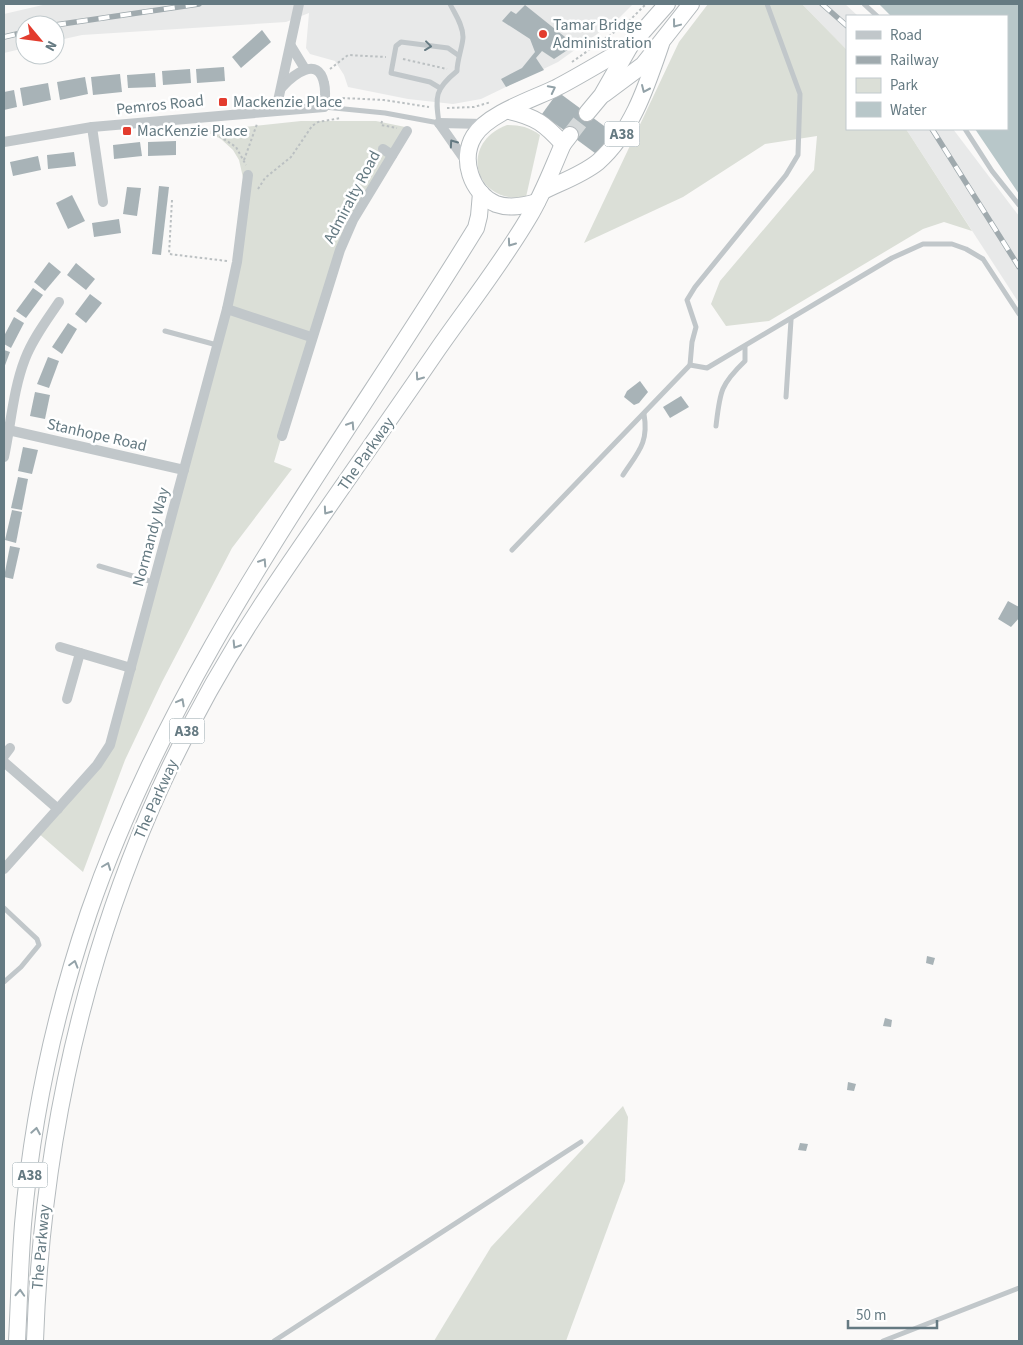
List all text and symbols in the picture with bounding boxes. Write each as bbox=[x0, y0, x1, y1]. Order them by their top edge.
place label: Tamar Bridge Administration bbox=[553, 14, 652, 54]
north arrow bbox=[15, 15, 65, 65]
legend bbox=[846, 15, 1008, 130]
one-way arrow bbox=[674, 18, 682, 27]
text: Road bbox=[890, 25, 922, 46]
marker: Tamar Bridge Administration bbox=[537, 28, 549, 40]
text: N bbox=[39, 37, 61, 55]
one-way arrow bbox=[425, 40, 433, 51]
text: Railway bbox=[890, 50, 939, 71]
text: Park bbox=[890, 75, 919, 96]
one-way arrow bbox=[641, 84, 652, 93]
one-way arrow bbox=[547, 85, 556, 96]
street label: Pemros Road bbox=[115, 89, 205, 121]
place label: Mackenzie Place bbox=[233, 91, 342, 113]
marker: Mackenzie Place bbox=[217, 96, 229, 108]
text: Water bbox=[890, 100, 927, 121]
place label: MacKenzie Place bbox=[137, 120, 248, 142]
road number: A38 bbox=[604, 122, 640, 146]
marker: MacKenzie Place bbox=[121, 125, 133, 137]
one-way arrow bbox=[450, 139, 459, 149]
street label: Admiralty Road bbox=[318, 147, 386, 247]
one-way arrow bbox=[508, 237, 517, 247]
one-way arrow bbox=[416, 371, 425, 381]
street label: The Parkway bbox=[333, 412, 400, 495]
street label: Stanhope Road bbox=[45, 413, 149, 457]
one-way arrow bbox=[344, 421, 354, 430]
street label: Normandy Way bbox=[127, 484, 175, 589]
one-way arrow bbox=[324, 505, 333, 514]
one-way arrow bbox=[257, 558, 267, 567]
one-way arrow bbox=[233, 640, 243, 649]
one-way arrow bbox=[175, 698, 185, 707]
road number: A38 bbox=[170, 718, 204, 744]
street label: The Parkway bbox=[129, 755, 184, 842]
one-way arrow bbox=[101, 862, 111, 871]
one-way arrow bbox=[68, 960, 78, 968]
one-way arrow bbox=[31, 1127, 41, 1135]
road number: A38 bbox=[12, 1162, 48, 1188]
street label: The Parkway bbox=[26, 1203, 56, 1290]
one-way arrow bbox=[14, 1288, 25, 1296]
scale bar bbox=[848, 1298, 937, 1330]
text: 50 m bbox=[856, 1305, 886, 1326]

